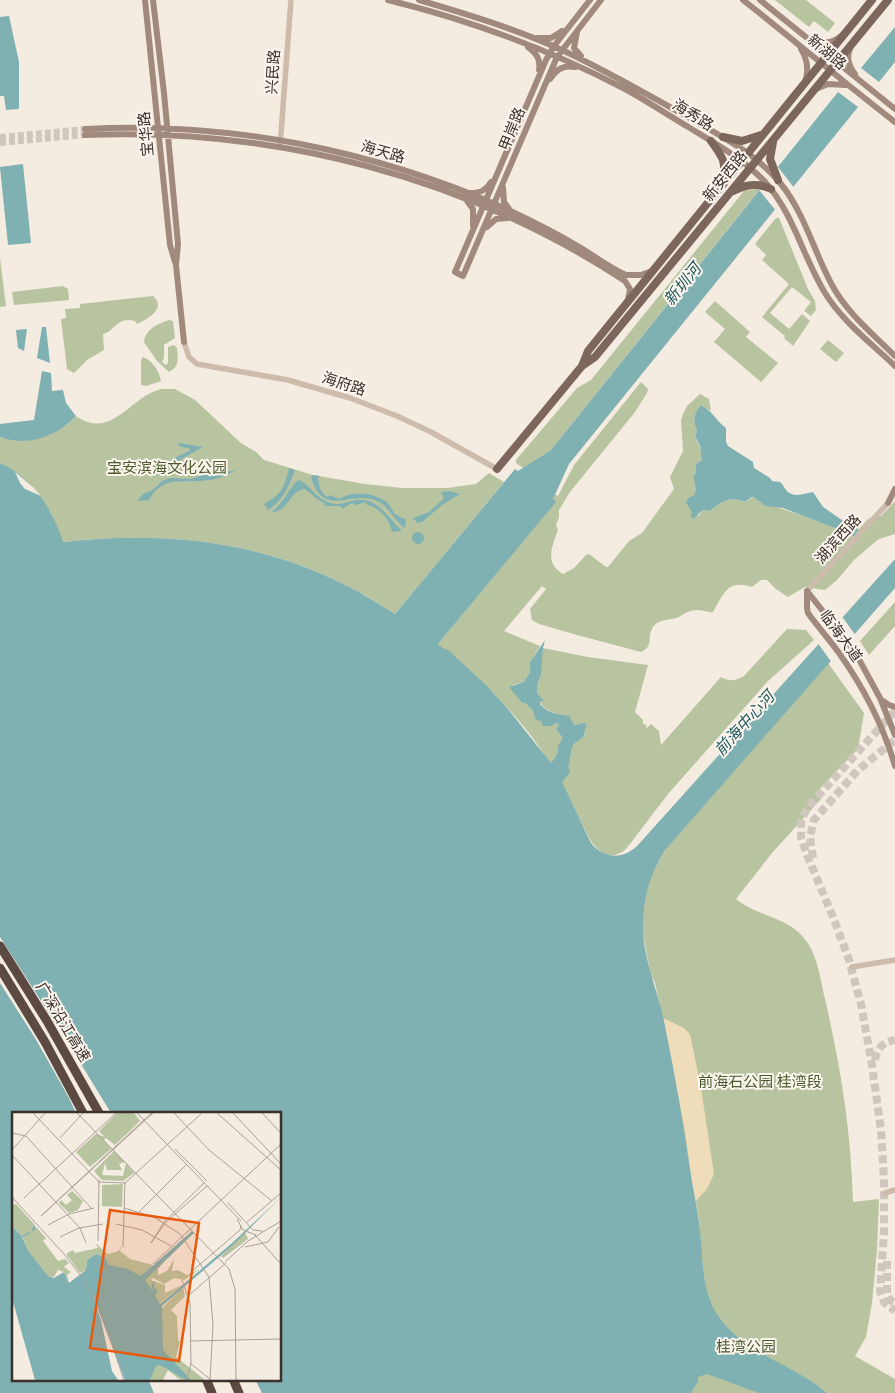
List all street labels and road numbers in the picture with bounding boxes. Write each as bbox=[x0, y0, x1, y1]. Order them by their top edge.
street label: 新湖路 bbox=[803, 31, 849, 75]
street label: 兴民路 bbox=[263, 49, 286, 95]
street label: 海秀路 bbox=[668, 96, 716, 136]
street label: 甲岸路 bbox=[496, 105, 531, 154]
street label: 宝华路 bbox=[135, 111, 159, 157]
street label: 海天路 bbox=[358, 138, 407, 169]
street label: 新安西路 bbox=[700, 148, 752, 206]
street label: 海府路 bbox=[319, 369, 368, 401]
street label: 湖滨西路 bbox=[812, 511, 866, 569]
street label: 临海大道 bbox=[814, 606, 866, 667]
street label: 广深沿江高速 bbox=[30, 979, 93, 1066]

